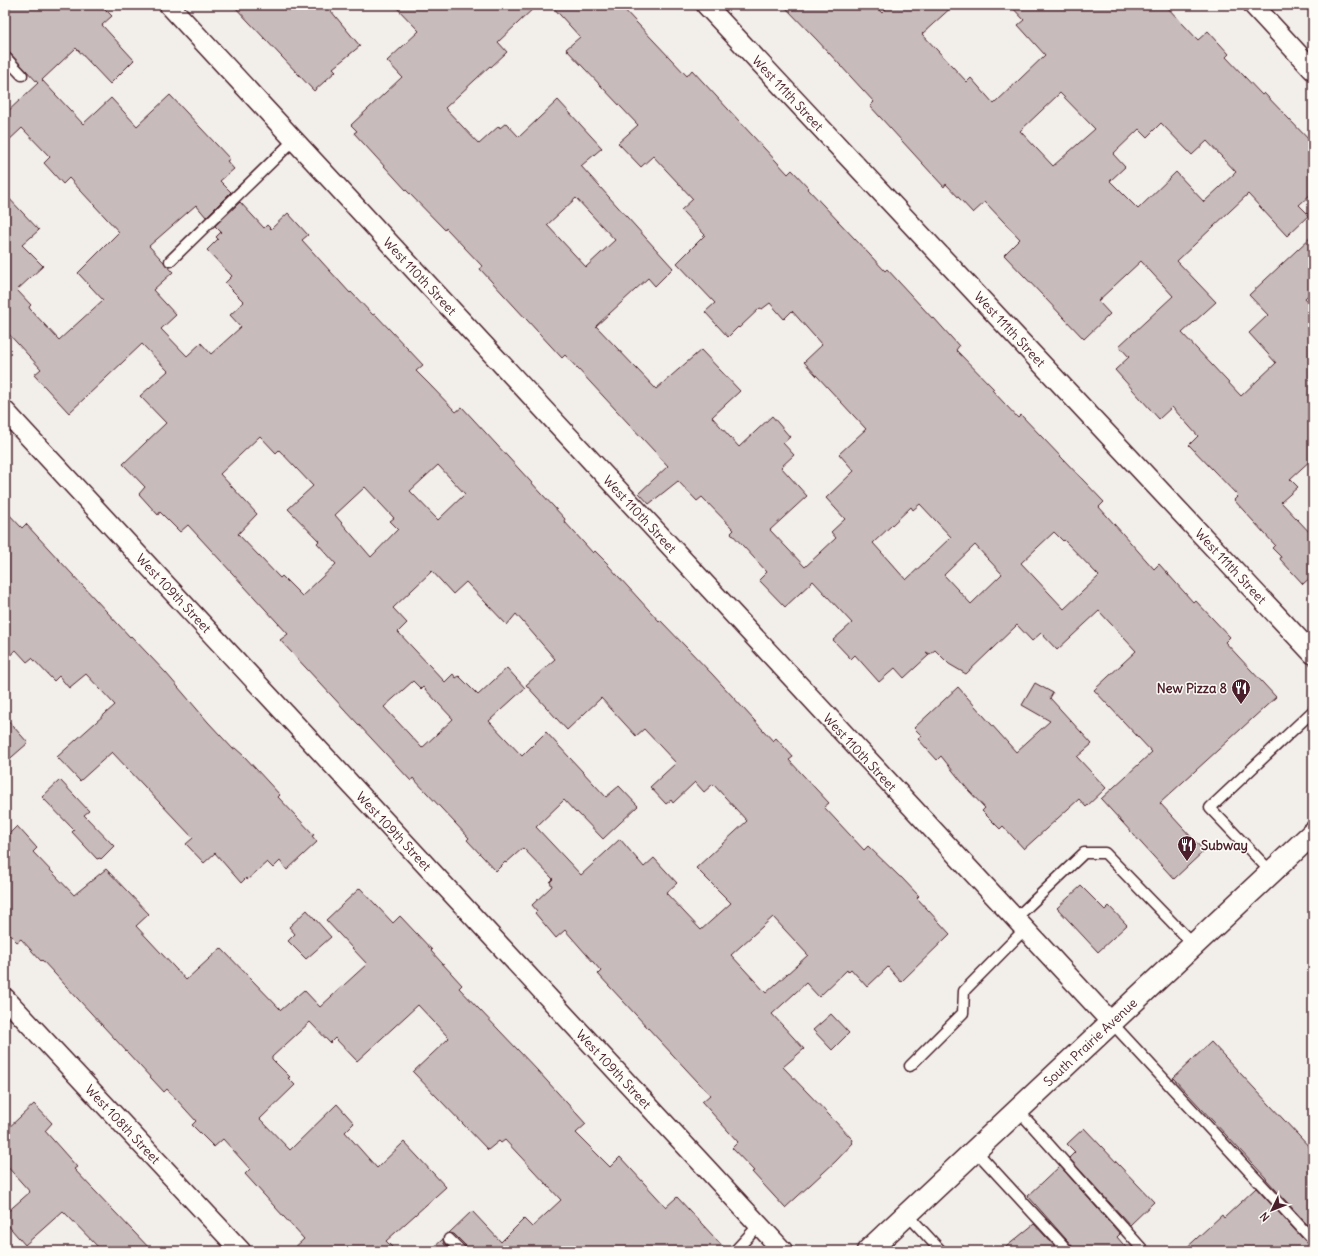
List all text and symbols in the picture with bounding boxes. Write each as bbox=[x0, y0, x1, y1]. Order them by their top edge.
street label: West 111th Street bbox=[748, 52, 827, 135]
street label: West 110th Street bbox=[379, 234, 460, 319]
street label: West 111th Street bbox=[970, 288, 1049, 371]
street label: West 110th Street bbox=[599, 472, 680, 557]
street label: West 111th Street bbox=[1191, 525, 1270, 608]
street label: West 109th Street bbox=[132, 550, 215, 637]
restaurant icon: New Pizza 8 bbox=[1230, 677, 1252, 705]
place label: New Pizza 8 bbox=[1157, 680, 1227, 697]
street label: West 110th Street bbox=[819, 710, 900, 795]
street label: West 109th Street bbox=[352, 788, 435, 875]
restaurant icon: Subway bbox=[1176, 834, 1198, 862]
place label: Subway bbox=[1201, 837, 1248, 854]
street label: South Prairie Avenue bbox=[1040, 994, 1141, 1090]
street label: West 109th Street bbox=[572, 1026, 655, 1113]
street label: West 108th Street bbox=[81, 1081, 164, 1168]
north arrow bbox=[1252, 1190, 1292, 1230]
text: N bbox=[1257, 1209, 1272, 1224]

